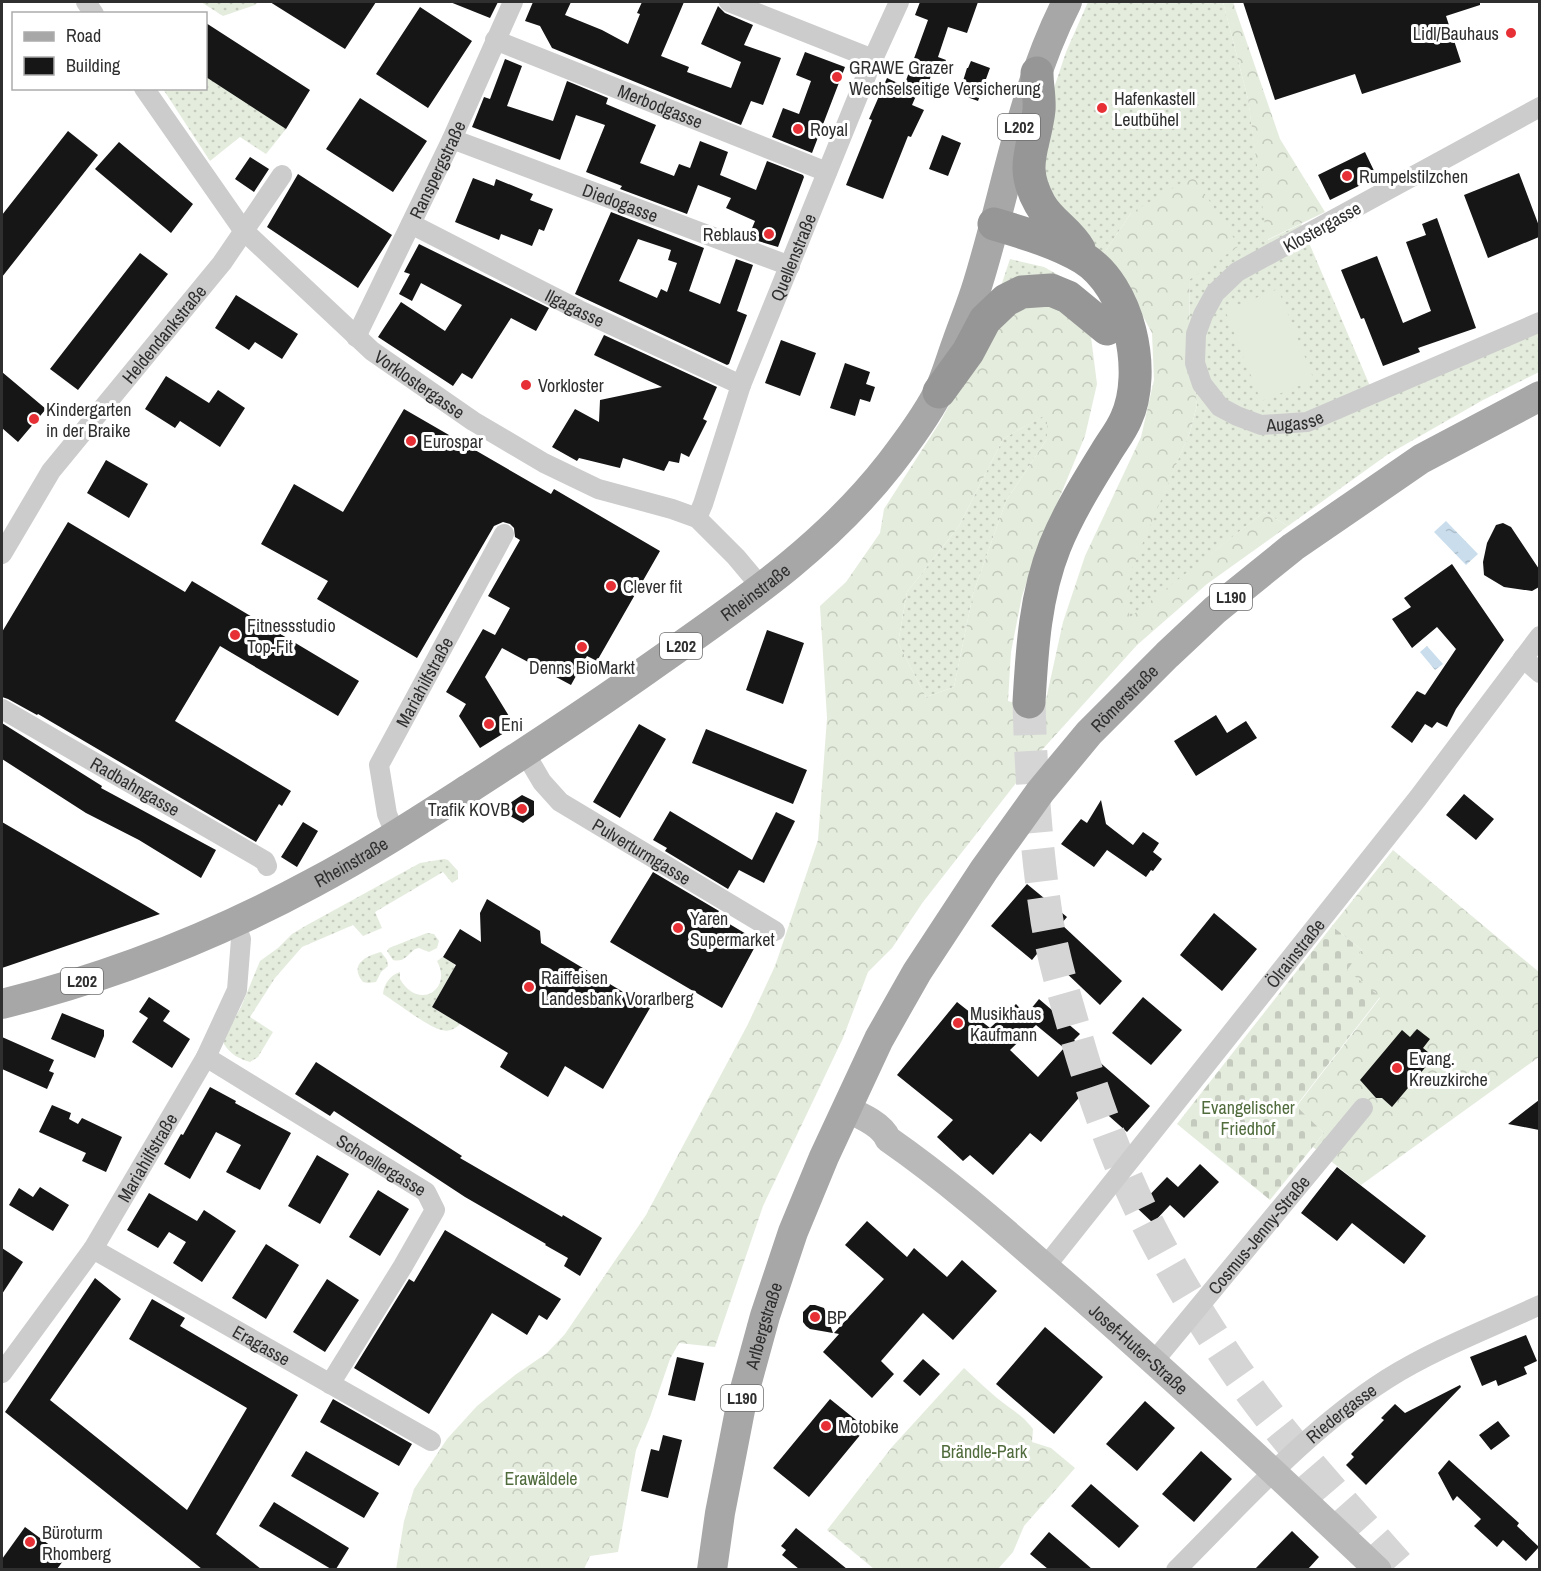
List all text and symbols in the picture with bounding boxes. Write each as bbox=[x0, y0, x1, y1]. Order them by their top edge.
legend bbox=[12, 12, 207, 90]
place label: Lidl/Bauhaus bbox=[1413, 21, 1499, 46]
text: Road bbox=[66, 23, 101, 48]
marker: Lidl/Bauhaus bbox=[1504, 26, 1518, 40]
text: Building bbox=[66, 53, 121, 78]
place label: GRAWE Grazer Wechselseitige Versicherung bbox=[849, 55, 1042, 101]
marker: GRAWE Grazer Wechselseitige Versicherung bbox=[830, 70, 844, 84]
street label: Merbodgasse bbox=[614, 78, 707, 134]
place label: Hafenkastell Leutbühel bbox=[1114, 86, 1195, 132]
marker: Hafenkastell Leutbühel bbox=[1095, 101, 1109, 115]
road number: L202 bbox=[998, 114, 1040, 140]
street label: Ranspergstraße bbox=[403, 117, 471, 223]
place label: Royal bbox=[810, 117, 848, 142]
marker: Royal bbox=[791, 122, 805, 136]
place label: Rumpelstilzchen bbox=[1359, 164, 1468, 189]
marker: Rumpelstilzchen bbox=[1340, 169, 1354, 183]
street label: Diedogasse bbox=[579, 177, 662, 228]
street label: Klostergasse bbox=[1279, 195, 1365, 259]
street label: Quellenstraße bbox=[764, 210, 822, 305]
place label: Reblaus bbox=[703, 222, 757, 247]
marker: Reblaus bbox=[762, 227, 776, 241]
street label: Heldendankstraße bbox=[116, 279, 212, 388]
street label: Ilgagasse bbox=[541, 282, 609, 333]
street label: Vorklostergasse bbox=[369, 344, 470, 424]
place label: Vorkloster bbox=[538, 373, 604, 398]
marker: Vorkloster bbox=[519, 378, 533, 392]
place label: Kindergarten in der Braike bbox=[46, 397, 131, 443]
street label: Augasse bbox=[1264, 404, 1327, 437]
marker: Kindergarten in der Braike bbox=[27, 412, 41, 426]
place label: Eurospar bbox=[423, 429, 483, 454]
marker: Eurospar bbox=[404, 434, 418, 448]
street label: Rheinstraße bbox=[715, 558, 795, 627]
place label: Clever fit bbox=[623, 574, 682, 599]
marker: Clever fit bbox=[604, 579, 618, 593]
road number: L190 bbox=[1210, 584, 1252, 610]
place label: Fitnessstudio Top-Fit bbox=[247, 613, 336, 659]
marker: Fitnessstudio Top-Fit bbox=[228, 628, 242, 642]
street label: Mariahilfstraße bbox=[389, 632, 459, 731]
road number: L202 bbox=[660, 633, 702, 659]
marker: Denns BioMarkt bbox=[575, 640, 589, 654]
place label: Denns BioMarkt bbox=[529, 655, 635, 680]
street label: Römerstraße bbox=[1085, 659, 1163, 737]
place label: Eni bbox=[501, 712, 523, 737]
marker: Eni bbox=[482, 717, 496, 731]
street label: Radbahngasse bbox=[86, 750, 185, 822]
place label: Trafik KOVB bbox=[428, 797, 510, 822]
marker: Trafik KOVB bbox=[515, 802, 529, 816]
street label: Pulverturmgasse bbox=[588, 812, 696, 890]
street label: Rheinstraße bbox=[310, 831, 392, 893]
place label: Yaren Supermarket bbox=[690, 906, 775, 952]
street label: Ölrainstraße bbox=[1260, 913, 1330, 993]
marker: Yaren Supermarket bbox=[671, 921, 685, 935]
place label: Raiffeisen Landesbank Vorarlberg bbox=[541, 965, 694, 1011]
road number: L202 bbox=[61, 968, 103, 994]
marker: Raiffeisen Landesbank Vorarlberg bbox=[522, 980, 536, 994]
place label: Musikhaus Kaufmann bbox=[970, 1001, 1041, 1047]
marker: Musikhaus Kaufmann bbox=[951, 1016, 965, 1030]
place label: Evang. Kreuzkirche bbox=[1409, 1046, 1488, 1092]
marker: Evang. Kreuzkirche bbox=[1390, 1061, 1404, 1075]
park label: Evangelischer Friedhof bbox=[1201, 1095, 1295, 1141]
street label: Mariahilfstraße bbox=[111, 1108, 183, 1207]
street label: Schoellergasse bbox=[332, 1128, 431, 1202]
street label: Cosmus-Jenny-Straße bbox=[1202, 1170, 1315, 1300]
street label: Arlbergstraße bbox=[738, 1279, 788, 1373]
street label: Josef-Huter-Straße bbox=[1084, 1298, 1194, 1400]
place label: BP bbox=[827, 1305, 847, 1330]
marker: BP bbox=[808, 1310, 822, 1324]
street label: Eragasse bbox=[228, 1319, 295, 1371]
street label: Riedergasse bbox=[1300, 1377, 1381, 1449]
road number: L190 bbox=[721, 1385, 763, 1411]
place label: Motobike bbox=[838, 1414, 899, 1439]
marker: Motobike bbox=[819, 1419, 833, 1433]
park label: Brändle-Park bbox=[941, 1439, 1028, 1464]
park label: Erawäldele bbox=[504, 1466, 578, 1491]
place label: Büroturm Rhomberg bbox=[42, 1520, 112, 1566]
marker: Büroturm Rhomberg bbox=[23, 1535, 37, 1549]

